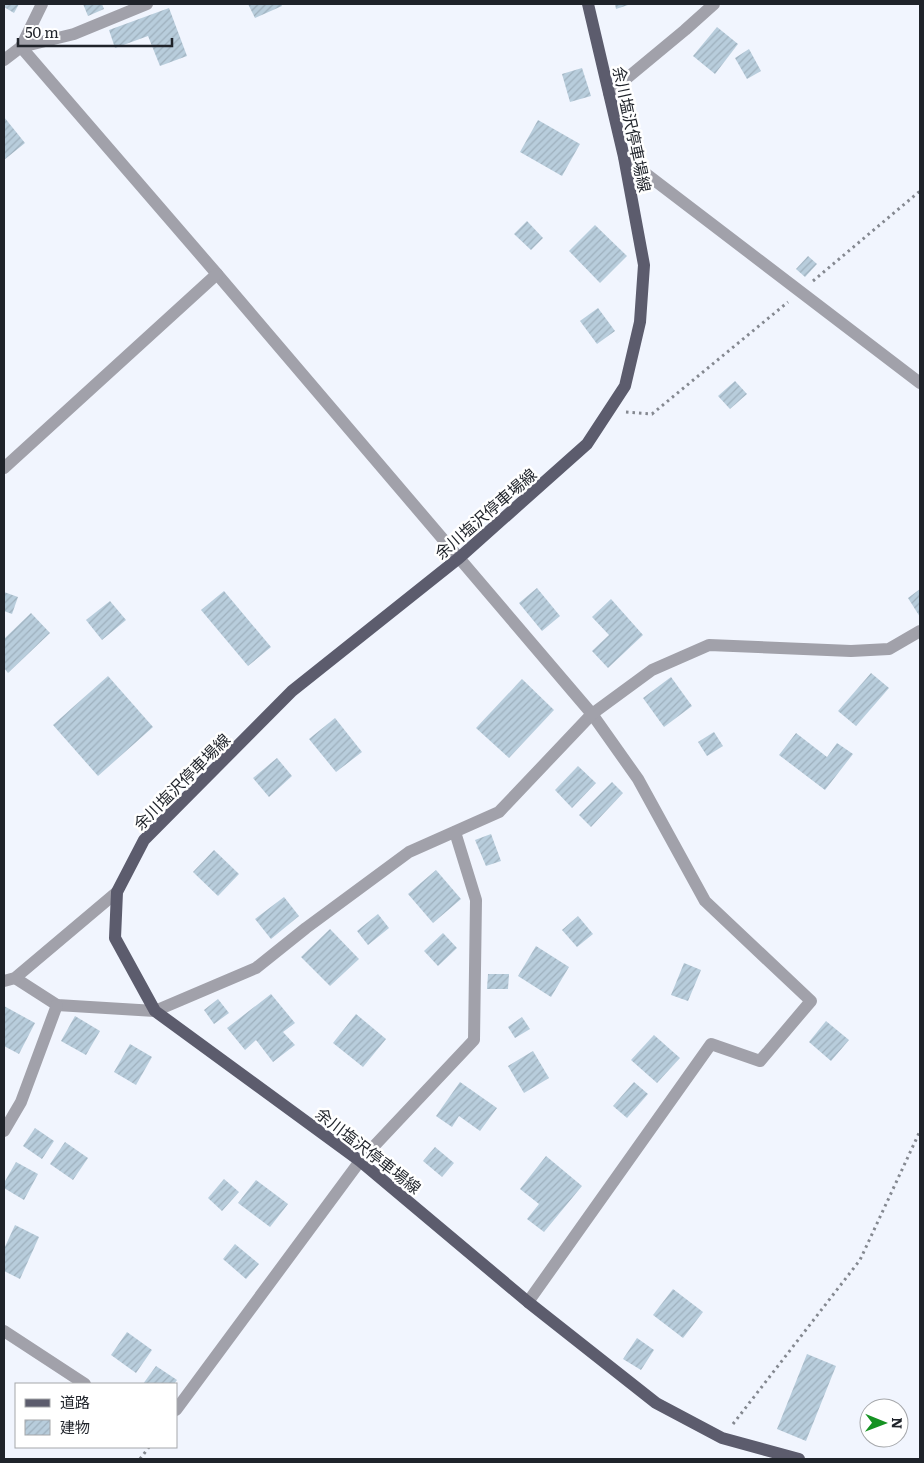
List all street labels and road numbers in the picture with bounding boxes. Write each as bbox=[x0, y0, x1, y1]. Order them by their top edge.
street label: 余川塩沢停車場線 bbox=[608, 64, 658, 194]
street label: 余川塩沢停車場線 bbox=[429, 462, 541, 564]
street label: 余川塩沢停車場線 bbox=[127, 727, 235, 835]
street label: 余川塩沢停車場線 bbox=[311, 1101, 427, 1199]

